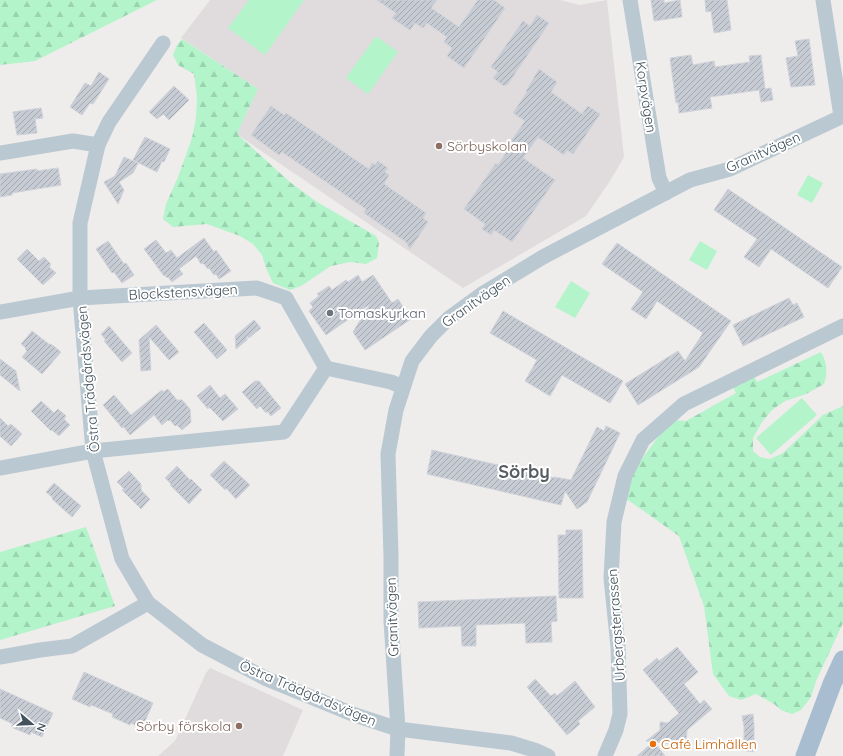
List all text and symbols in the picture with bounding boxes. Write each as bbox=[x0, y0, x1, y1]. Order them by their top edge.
street label: Korpvägen bbox=[631, 60, 661, 134]
street label: Granitvägen bbox=[723, 128, 803, 176]
place label: Sörbyskolan bbox=[447, 137, 527, 155]
marker: Sörbyskolan bbox=[434, 141, 444, 151]
street label: Granitvägen bbox=[438, 271, 514, 331]
street label: Blockstensvägen bbox=[128, 280, 238, 304]
place label: Tomaskyrkan bbox=[338, 304, 426, 322]
street label: Östra Trädgårdsvägen bbox=[73, 305, 103, 453]
marker: Tomaskyrkan bbox=[325, 308, 335, 318]
district label: Sörby bbox=[498, 460, 550, 483]
street label: Urbergsterrassen bbox=[603, 568, 629, 682]
street label: Granitvägen bbox=[382, 577, 402, 657]
street label: Östra Trädgårdsvägen bbox=[237, 656, 379, 730]
north arrow bbox=[12, 704, 52, 744]
place label: Sörby förskola bbox=[136, 717, 231, 735]
text: N bbox=[34, 721, 49, 733]
marker: Sörby förskola bbox=[234, 721, 244, 731]
place label: Café Limhällen bbox=[661, 735, 757, 753]
marker: Café Limhällen bbox=[648, 739, 658, 749]

